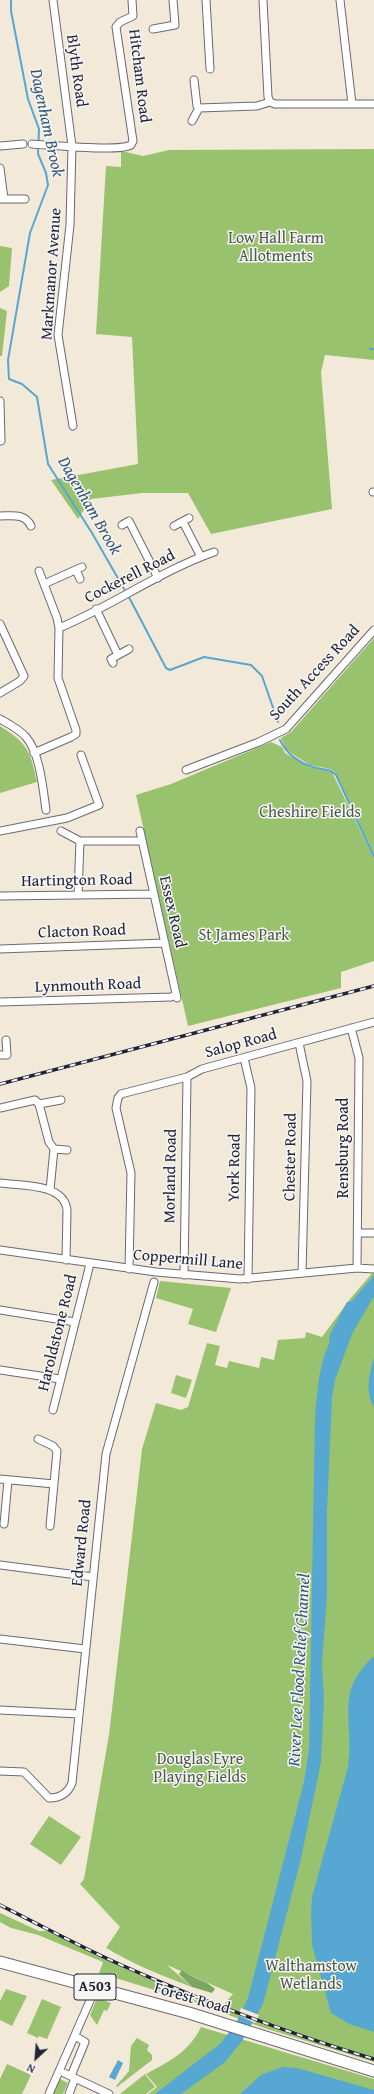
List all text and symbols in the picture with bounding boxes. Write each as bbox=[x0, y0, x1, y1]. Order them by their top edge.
street label: Hitcham Road bbox=[124, 28, 154, 124]
street label: Blyth Road bbox=[61, 33, 91, 109]
water label: Dagenham Brook bbox=[25, 67, 67, 179]
street label: Markmanor Avenue bbox=[38, 207, 66, 341]
park label: Low Hall Farm Allotments bbox=[228, 229, 324, 267]
water label: Dagenham Brook bbox=[53, 453, 125, 559]
street label: Cockerell Road bbox=[82, 546, 178, 608]
street label: South Access Road bbox=[266, 621, 364, 725]
park label: Cheshire Fields bbox=[259, 803, 361, 823]
street label: Hartington Road bbox=[21, 870, 133, 892]
street label: Essex Road bbox=[154, 874, 190, 950]
street label: Clacton Road bbox=[38, 921, 126, 943]
park label: St James Park bbox=[199, 926, 289, 946]
street label: Lynmouth Road bbox=[35, 975, 141, 997]
street label: Salop Road bbox=[203, 1025, 279, 1063]
street label: Rensburg Road bbox=[334, 1098, 354, 1198]
street label: Chester Road bbox=[281, 1113, 301, 1201]
street label: Morland Road bbox=[161, 1129, 181, 1223]
street label: York Road bbox=[225, 1134, 245, 1202]
street label: Coppermill Lane bbox=[132, 1246, 244, 1274]
street label: Haroldstone Road bbox=[34, 1273, 82, 1393]
street label: Edward Road bbox=[68, 1499, 96, 1587]
water label: River Lee Flood Relief Channel bbox=[285, 1573, 315, 1767]
park label: Douglas Eyre Playing Fields bbox=[154, 1750, 246, 1788]
park label: Walthamstow Wetlands bbox=[265, 1957, 357, 1995]
road number: A503 bbox=[74, 1974, 116, 2000]
street label: Forest Road bbox=[152, 1979, 232, 2019]
north arrow bbox=[16, 2038, 56, 2078]
text: N bbox=[24, 2060, 38, 2078]

